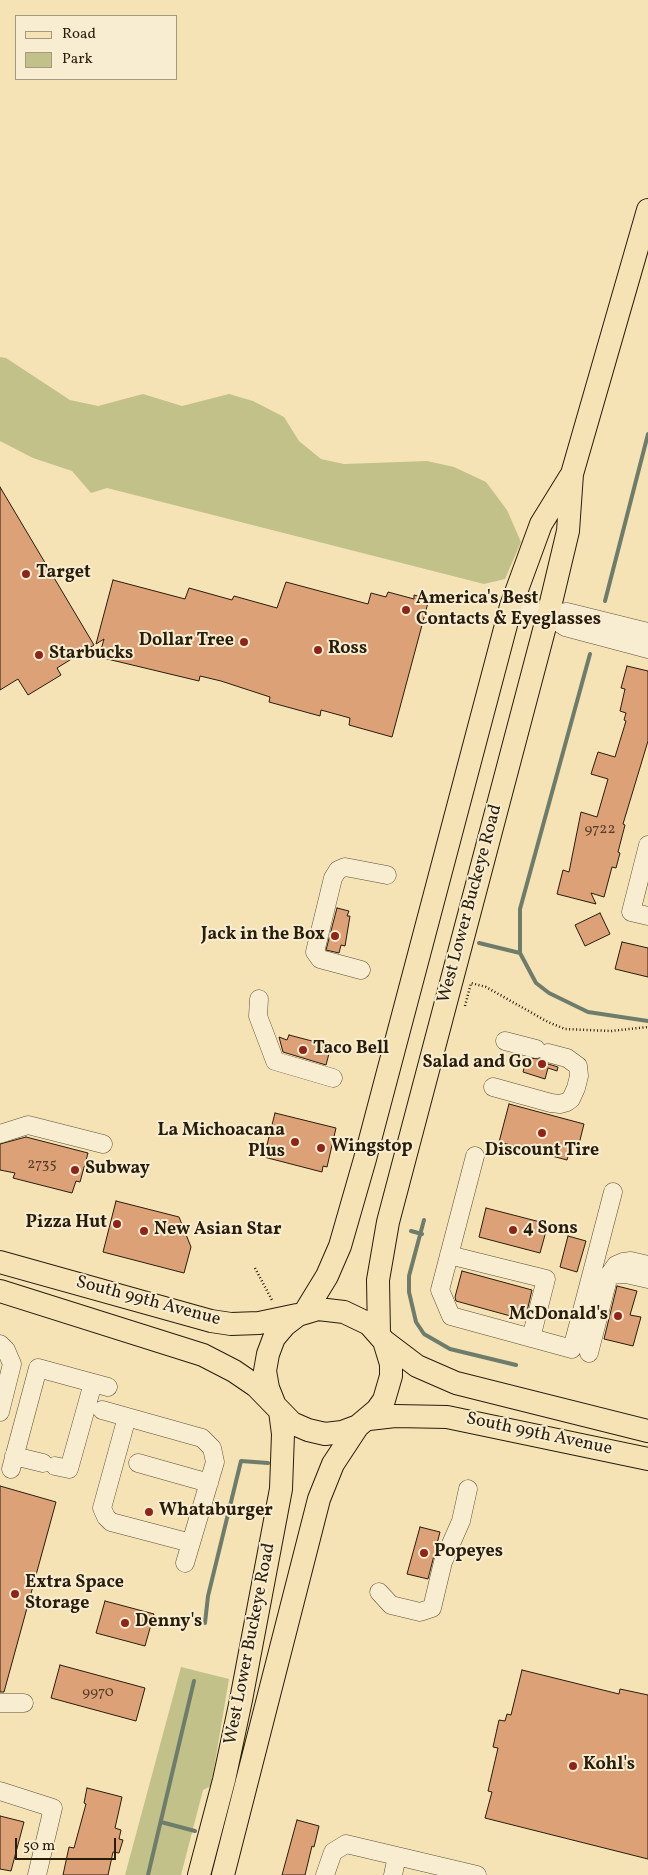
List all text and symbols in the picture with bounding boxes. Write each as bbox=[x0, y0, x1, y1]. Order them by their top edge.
legend bbox=[15, 15, 178, 80]
text: Road bbox=[62, 24, 96, 45]
text: Park bbox=[62, 49, 93, 70]
place label: Target bbox=[36, 563, 91, 585]
marker: Target bbox=[20, 568, 32, 580]
place label: America's Best Contacts & Eyeglasses bbox=[416, 589, 601, 632]
marker: America's Best Contacts & Eyeglasses bbox=[400, 604, 412, 616]
place label: Dollar Tree bbox=[139, 631, 234, 653]
marker: Dollar Tree bbox=[238, 636, 250, 648]
place label: Ross bbox=[328, 639, 367, 661]
place label: Starbucks bbox=[49, 644, 133, 666]
marker: Ross bbox=[312, 644, 324, 656]
marker: Starbucks bbox=[33, 649, 45, 661]
street label: West Lower Buckeye Road bbox=[434, 802, 508, 1006]
house number: 9722 bbox=[585, 821, 615, 839]
place label: Jack in the Box bbox=[201, 925, 325, 947]
marker: Jack in the Box bbox=[329, 930, 341, 942]
place label: Taco Bell bbox=[313, 1039, 389, 1061]
marker: Taco Bell bbox=[297, 1044, 309, 1056]
place label: Salad and Go bbox=[423, 1053, 532, 1075]
marker: Salad and Go bbox=[536, 1058, 548, 1070]
place label: La Michoacana Plus bbox=[158, 1121, 285, 1164]
marker: Discount Tire bbox=[536, 1127, 548, 1139]
marker: La Michoacana Plus bbox=[289, 1136, 301, 1148]
place label: Wingstop bbox=[331, 1137, 413, 1159]
place label: Discount Tire bbox=[485, 1141, 599, 1163]
marker: Wingstop bbox=[315, 1142, 327, 1154]
house number: 2735 bbox=[27, 1156, 57, 1174]
place label: Subway bbox=[85, 1159, 150, 1181]
marker: Subway bbox=[69, 1164, 81, 1176]
place label: Pizza Hut bbox=[26, 1213, 107, 1235]
marker: Pizza Hut bbox=[111, 1218, 123, 1230]
place label: 4 Sons bbox=[523, 1219, 578, 1241]
place label: New Asian Star bbox=[154, 1220, 282, 1242]
marker: 4 Sons bbox=[507, 1224, 519, 1236]
marker: New Asian Star bbox=[138, 1225, 150, 1237]
street label: South 99th Avenue bbox=[73, 1272, 223, 1332]
place label: McDonald's bbox=[509, 1305, 608, 1327]
marker: McDonald's bbox=[612, 1310, 624, 1322]
street label: South 99th Avenue bbox=[464, 1409, 614, 1461]
place label: Whataburger bbox=[159, 1501, 273, 1523]
marker: Whataburger bbox=[143, 1506, 155, 1518]
street label: West Lower Buckeye Road bbox=[221, 1541, 281, 1747]
place label: Popeyes bbox=[434, 1542, 503, 1564]
marker: Popeyes bbox=[418, 1547, 430, 1559]
place label: Extra Space Storage bbox=[25, 1573, 124, 1616]
marker: Extra Space Storage bbox=[9, 1588, 21, 1600]
place label: Denny's bbox=[135, 1612, 202, 1634]
marker: Denny's bbox=[119, 1617, 131, 1629]
house number: 9970 bbox=[82, 1684, 114, 1702]
place label: Kohl's bbox=[583, 1755, 635, 1777]
marker: Kohl's bbox=[567, 1760, 579, 1772]
scale bar bbox=[18, 1828, 119, 1860]
text: 50 m bbox=[23, 1836, 55, 1857]

